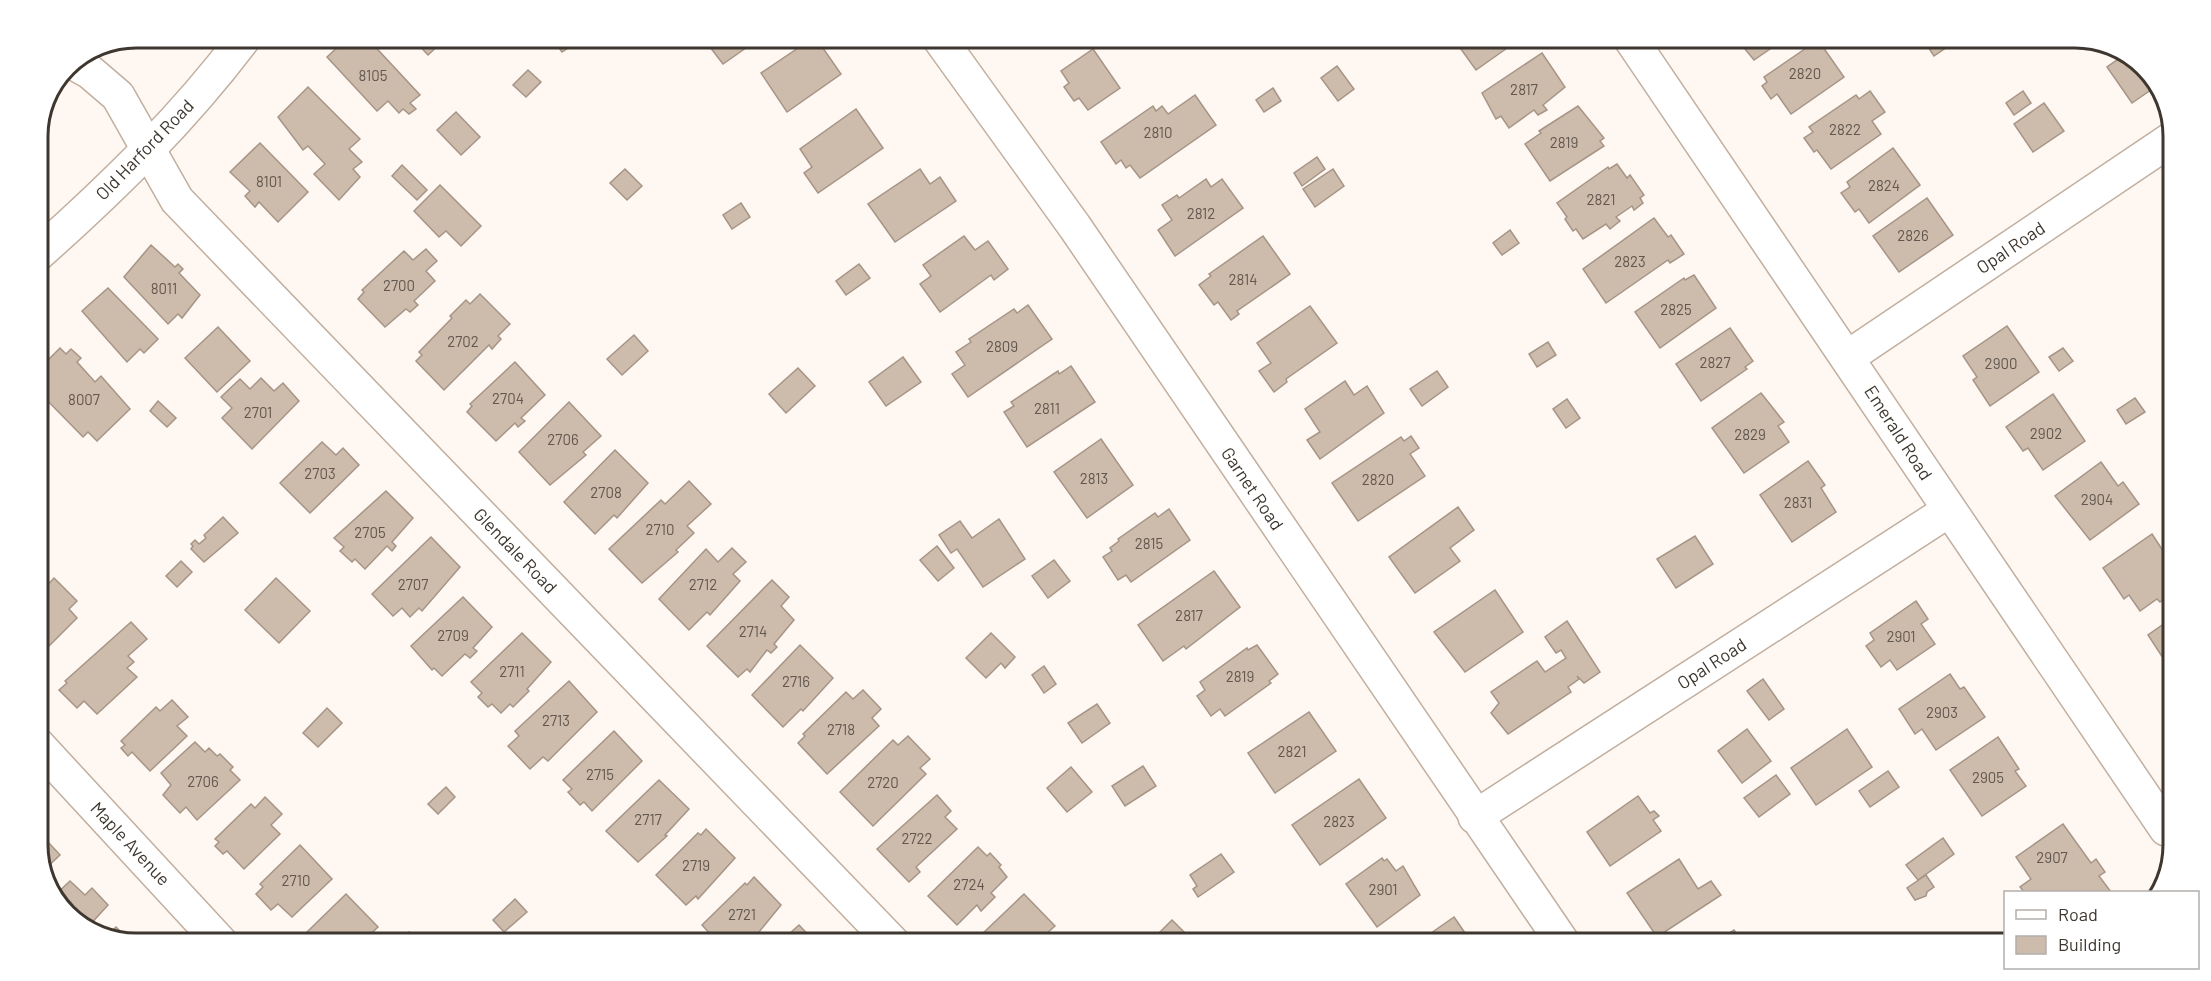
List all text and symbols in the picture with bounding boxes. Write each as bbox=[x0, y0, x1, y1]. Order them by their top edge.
house number: 2820 bbox=[1789, 64, 1821, 82]
house number: 8105 bbox=[359, 66, 387, 84]
house number: 2817 bbox=[1510, 80, 1538, 98]
street label: Old Harford Road bbox=[91, 94, 198, 204]
house number: 2822 bbox=[1829, 120, 1861, 138]
house number: 2810 bbox=[1143, 123, 1173, 141]
house number: 2819 bbox=[1550, 133, 1578, 151]
house number: 8101 bbox=[256, 172, 282, 190]
house number: 2824 bbox=[1868, 176, 1900, 194]
house number: 2821 bbox=[1587, 190, 1615, 208]
house number: 2812 bbox=[1187, 204, 1215, 222]
street label: Opal Road bbox=[1972, 216, 2049, 278]
house number: 2826 bbox=[1897, 226, 1929, 244]
house number: 2823 bbox=[1614, 252, 1646, 270]
house number: 2814 bbox=[1229, 270, 1257, 288]
house number: 2700 bbox=[383, 276, 415, 294]
house number: 8011 bbox=[151, 279, 177, 297]
house number: 2825 bbox=[1660, 300, 1692, 318]
house number: 2702 bbox=[447, 332, 479, 350]
house number: 2809 bbox=[986, 337, 1018, 355]
house number: 2827 bbox=[1700, 353, 1731, 371]
house number: 2900 bbox=[1985, 354, 2017, 372]
street label: Emerald Road bbox=[1860, 381, 1938, 484]
house number: 2704 bbox=[492, 389, 524, 407]
house number: 8007 bbox=[68, 390, 100, 408]
house number: 2811 bbox=[1034, 399, 1060, 417]
house number: 2701 bbox=[244, 403, 272, 421]
house number: 2902 bbox=[2030, 424, 2062, 442]
house number: 2829 bbox=[1734, 425, 1766, 443]
house number: 2706 bbox=[547, 430, 579, 448]
street label: Garnet Road bbox=[1217, 443, 1289, 534]
house number: 2703 bbox=[304, 464, 336, 482]
house number: 2813 bbox=[1080, 469, 1108, 487]
house number: 2820 bbox=[1362, 470, 1394, 488]
house number: 2708 bbox=[590, 483, 622, 501]
house number: 2904 bbox=[2081, 490, 2113, 508]
house number: 2831 bbox=[1784, 493, 1812, 511]
street label: Glendale Road bbox=[469, 503, 562, 598]
house number: 2710 bbox=[646, 520, 674, 538]
house number: 2705 bbox=[354, 523, 386, 541]
house number: 2815 bbox=[1135, 534, 1163, 552]
house number: 2707 bbox=[398, 575, 428, 593]
house number: 2712 bbox=[689, 575, 717, 593]
house number: 2817 bbox=[1175, 606, 1203, 624]
house number: 2714 bbox=[739, 622, 767, 640]
house number: 2709 bbox=[437, 626, 469, 644]
house number: 2901 bbox=[1886, 627, 1916, 645]
street label: Opal Road bbox=[1673, 633, 1750, 694]
house number: 2711 bbox=[499, 662, 525, 680]
house number: 2819 bbox=[1226, 667, 1254, 685]
house number: 2716 bbox=[782, 672, 810, 690]
house number: 2903 bbox=[1926, 703, 1958, 721]
house number: 2713 bbox=[542, 711, 570, 729]
house number: 2718 bbox=[827, 720, 855, 738]
house number: 2821 bbox=[1278, 742, 1306, 760]
house number: 2715 bbox=[586, 765, 614, 783]
house number: 2905 bbox=[1972, 768, 2004, 786]
house number: 2706 bbox=[187, 772, 219, 790]
house number: 2720 bbox=[867, 773, 899, 791]
street label: Maple Avenue bbox=[86, 797, 175, 890]
house number: 2717 bbox=[634, 810, 662, 828]
house number: 2823 bbox=[1323, 812, 1355, 830]
house number: 2722 bbox=[901, 829, 933, 847]
house number: 2907 bbox=[2036, 848, 2068, 866]
house number: 2719 bbox=[682, 856, 710, 874]
house number: 2710 bbox=[282, 871, 310, 889]
house number: 2724 bbox=[953, 875, 985, 893]
house number: 2901 bbox=[1368, 880, 1398, 898]
legend bbox=[2004, 891, 2199, 969]
text: Road bbox=[2058, 903, 2098, 925]
house number: 2721 bbox=[728, 905, 756, 923]
text: Building bbox=[2058, 933, 2121, 955]

